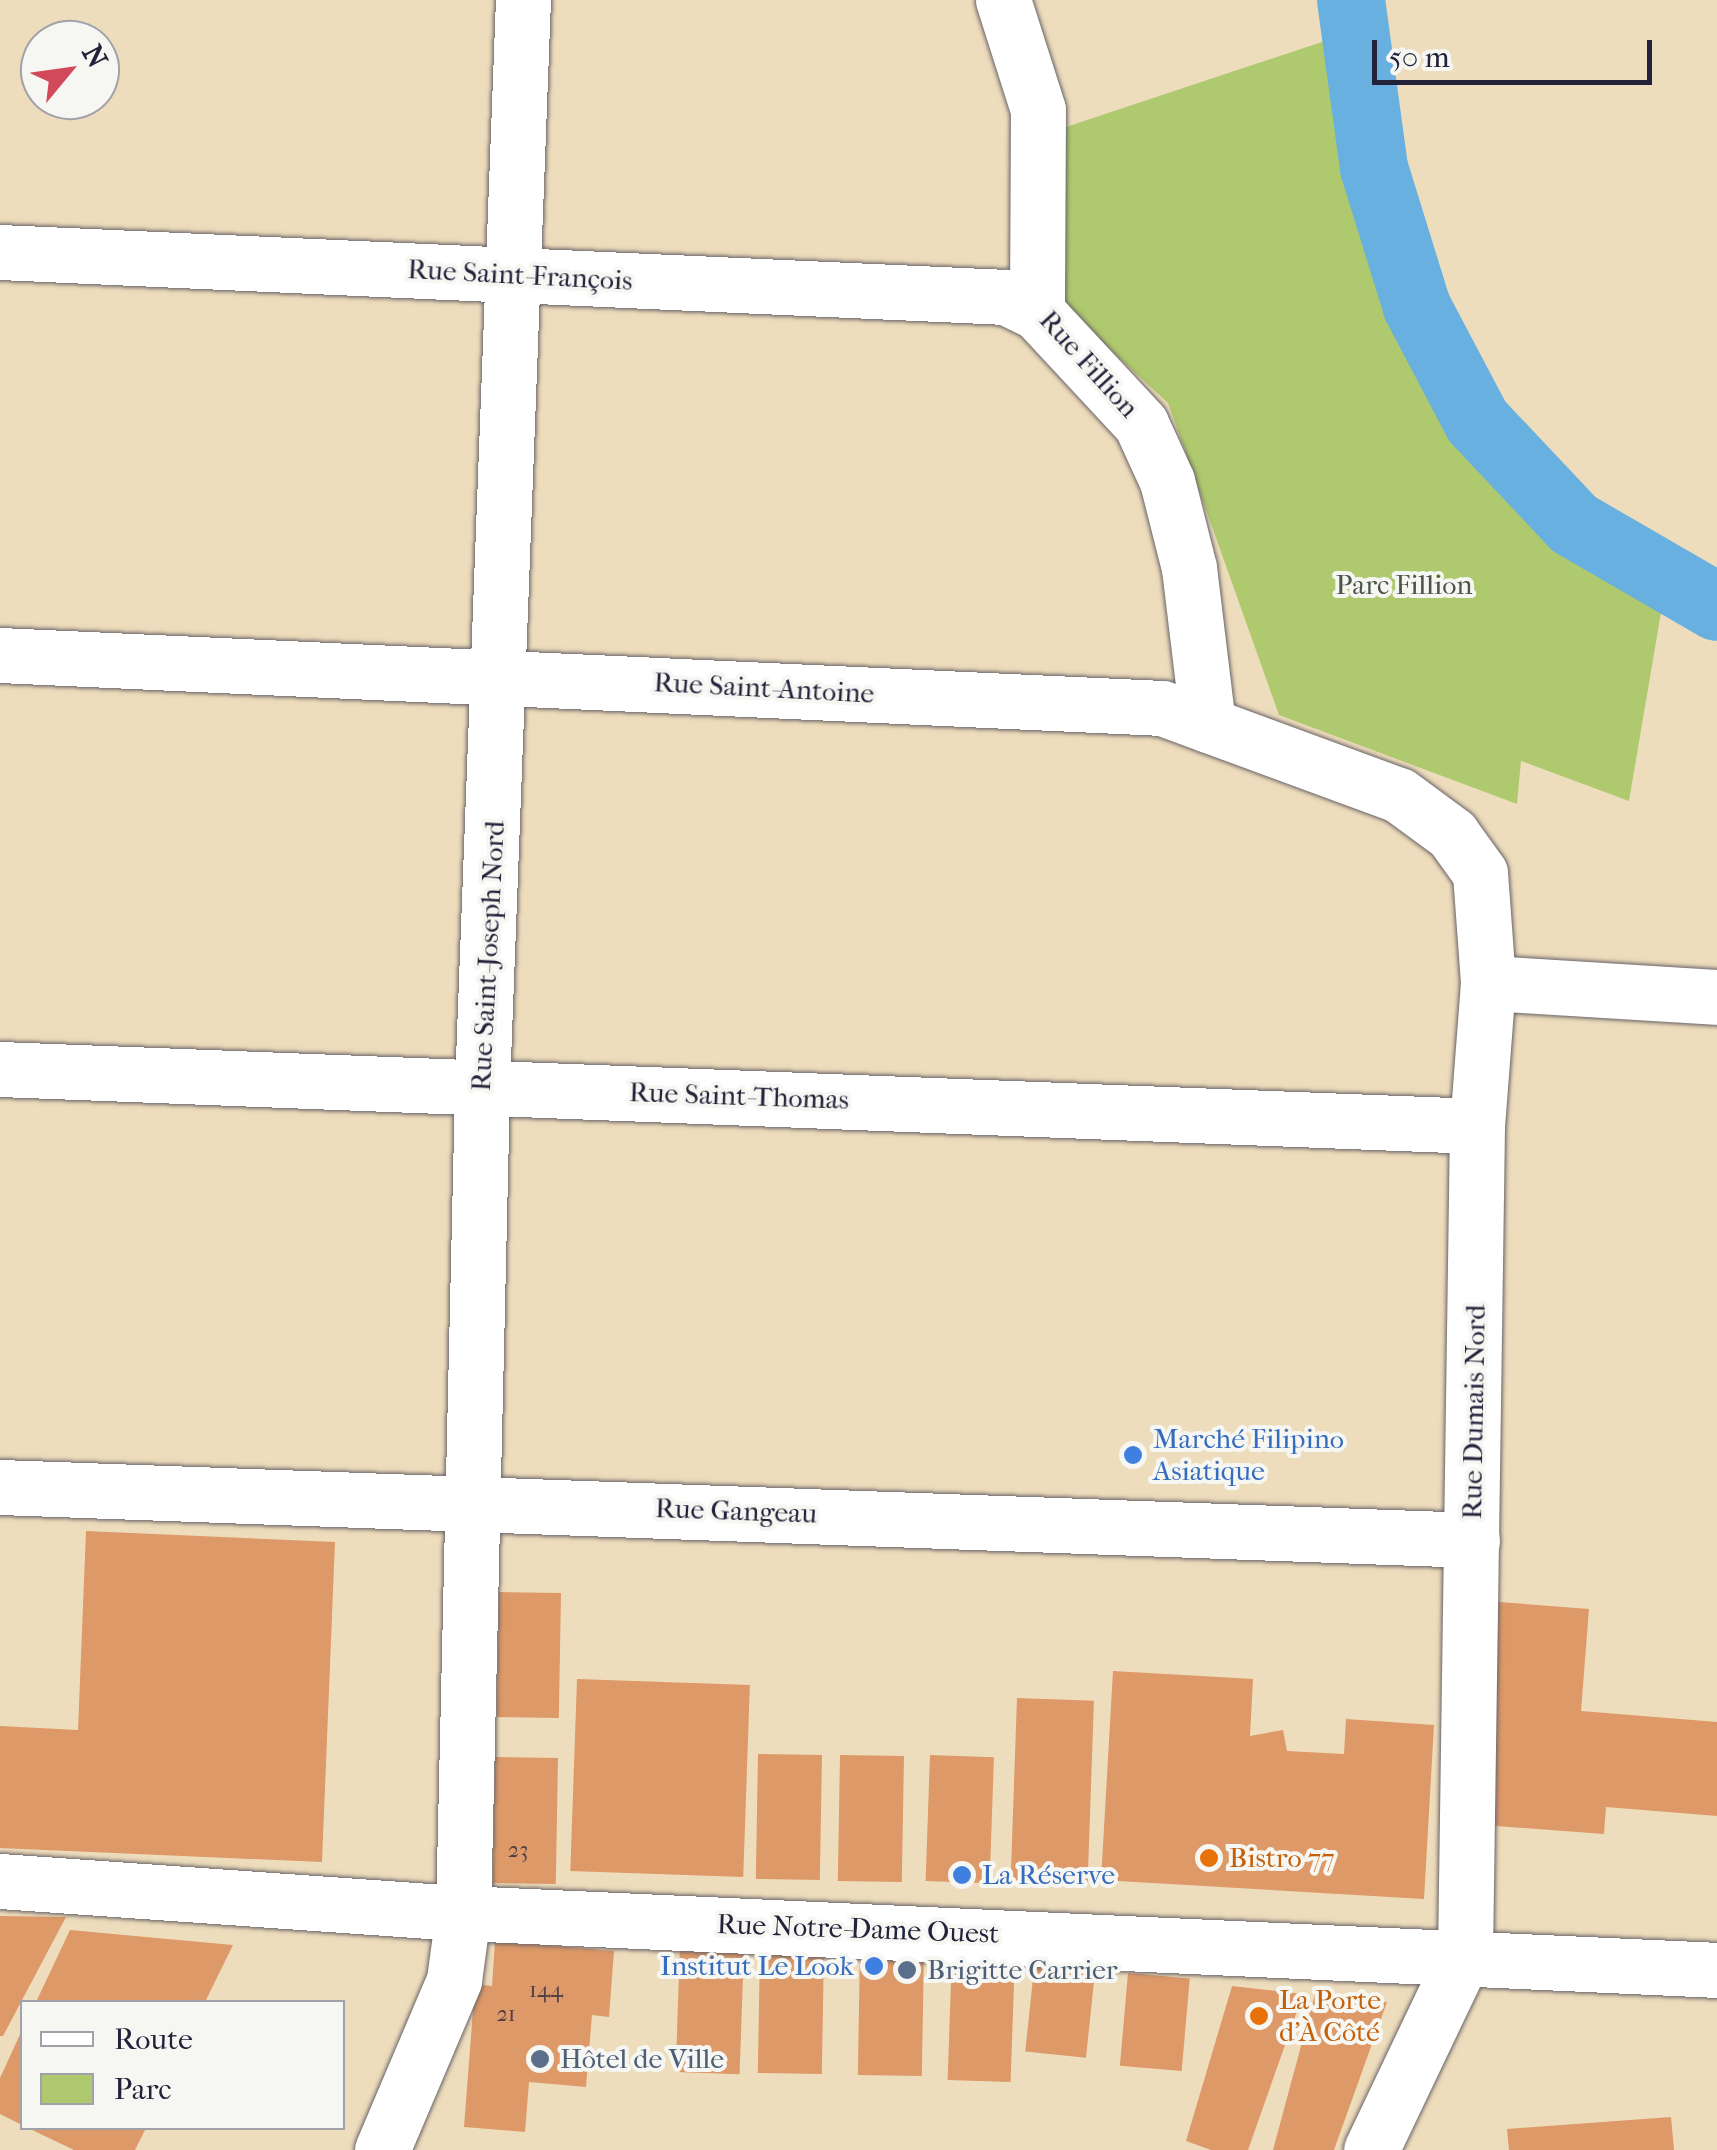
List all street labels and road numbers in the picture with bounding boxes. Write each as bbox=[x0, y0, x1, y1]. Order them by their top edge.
street label: Rue Saint-François bbox=[407, 252, 633, 298]
street label: Rue Fillion bbox=[1032, 304, 1146, 424]
street label: Rue Saint-Antoine bbox=[653, 665, 875, 711]
street label: Rue Saint-Joseph Nord bbox=[464, 820, 512, 1092]
street label: Rue Saint-Thomas bbox=[628, 1075, 850, 1117]
street label: Rue Dumais Nord bbox=[1455, 1304, 1493, 1520]
street label: Rue Gangeau bbox=[654, 1491, 818, 1531]
street label: Rue Notre-Dame Ouest bbox=[716, 1907, 1000, 1951]

